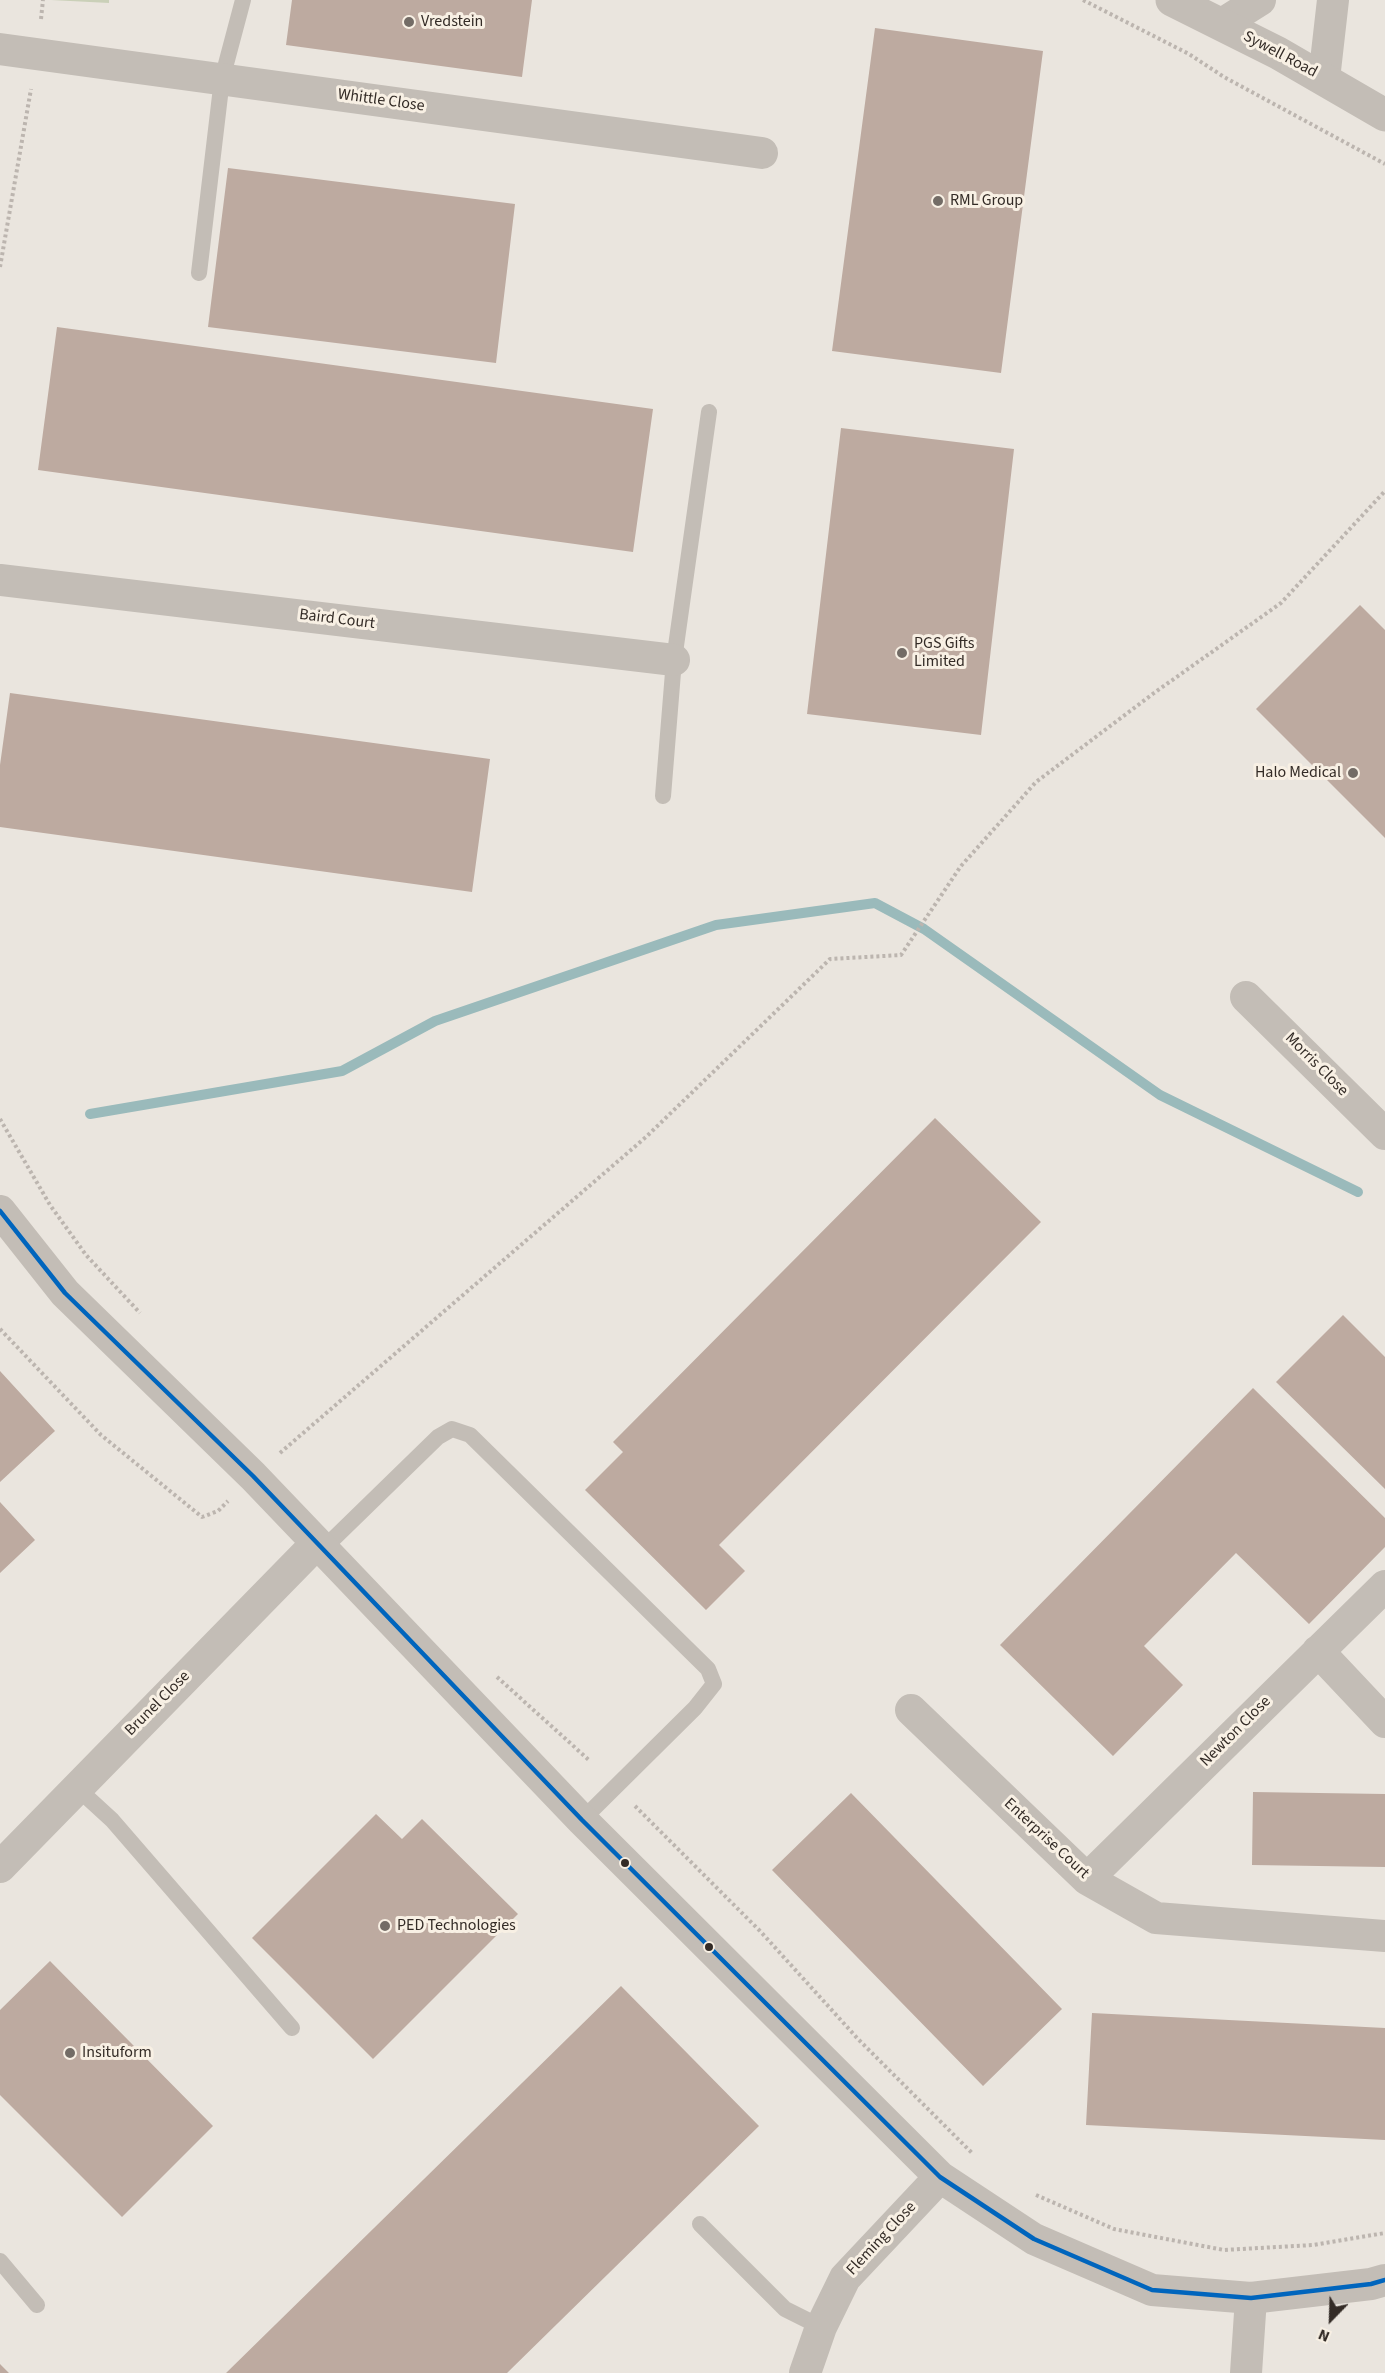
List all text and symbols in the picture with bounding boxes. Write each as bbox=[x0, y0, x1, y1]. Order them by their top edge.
place label: Vredstein bbox=[421, 12, 483, 32]
marker: Vredstein bbox=[402, 15, 416, 29]
street label: Sywell Road bbox=[1240, 27, 1320, 83]
street label: Whittle Close bbox=[336, 85, 426, 117]
place label: RML Group bbox=[950, 191, 1023, 211]
marker: RML Group bbox=[931, 194, 945, 208]
street label: Baird Court bbox=[298, 606, 376, 634]
place label: PGS Gifts Limited bbox=[914, 634, 975, 672]
marker: PGS Gifts Limited bbox=[895, 646, 909, 660]
place label: Halo Medical bbox=[1255, 763, 1341, 783]
marker: Halo Medical bbox=[1346, 766, 1360, 780]
street label: Morris Close bbox=[1280, 1029, 1352, 1101]
street label: Brunel Close bbox=[121, 1667, 195, 1741]
street label: Newton Close bbox=[1197, 1693, 1275, 1771]
street label: Enterprise Court bbox=[999, 1795, 1093, 1883]
unlabelled marker bbox=[619, 1857, 631, 1869]
place label: PED Technologies bbox=[397, 1916, 516, 1936]
marker: PED Technologies bbox=[378, 1919, 392, 1933]
unlabelled marker bbox=[703, 1941, 715, 1953]
place label: Insituform bbox=[82, 2043, 152, 2063]
marker: Insituform bbox=[63, 2046, 77, 2060]
street label: Fleming Close bbox=[843, 2198, 921, 2280]
north arrow bbox=[1301, 2289, 1361, 2349]
text: N bbox=[1315, 2323, 1333, 2348]

